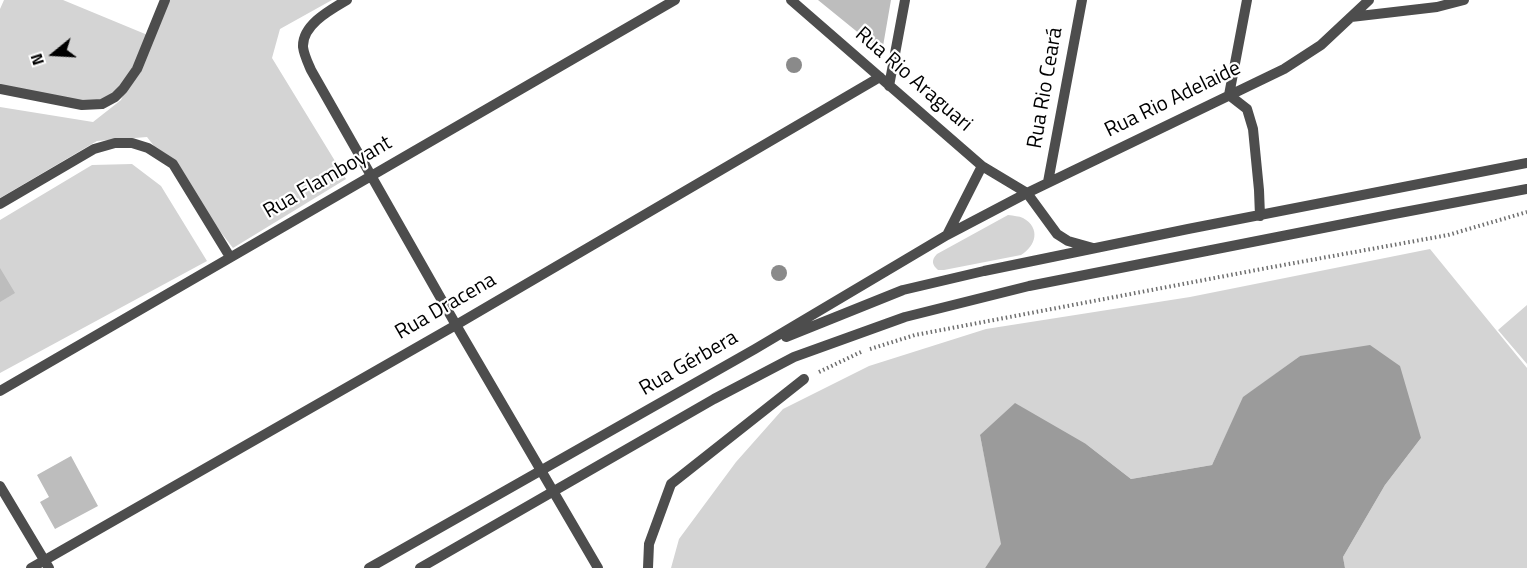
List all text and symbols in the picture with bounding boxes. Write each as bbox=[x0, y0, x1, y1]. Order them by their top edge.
street label: Rua Rio Araguari bbox=[849, 22, 977, 138]
north arrow bbox=[24, 24, 84, 84]
street label: Rua Rio Ceará bbox=[1023, 25, 1069, 151]
text: N bbox=[24, 51, 50, 69]
street label: Rua Rio Adelaide bbox=[1101, 56, 1245, 144]
street label: Rua Flamboyant bbox=[259, 131, 397, 225]
street label: Rua Dracena bbox=[391, 268, 501, 346]
street label: Rua Gérbera bbox=[635, 326, 743, 402]

